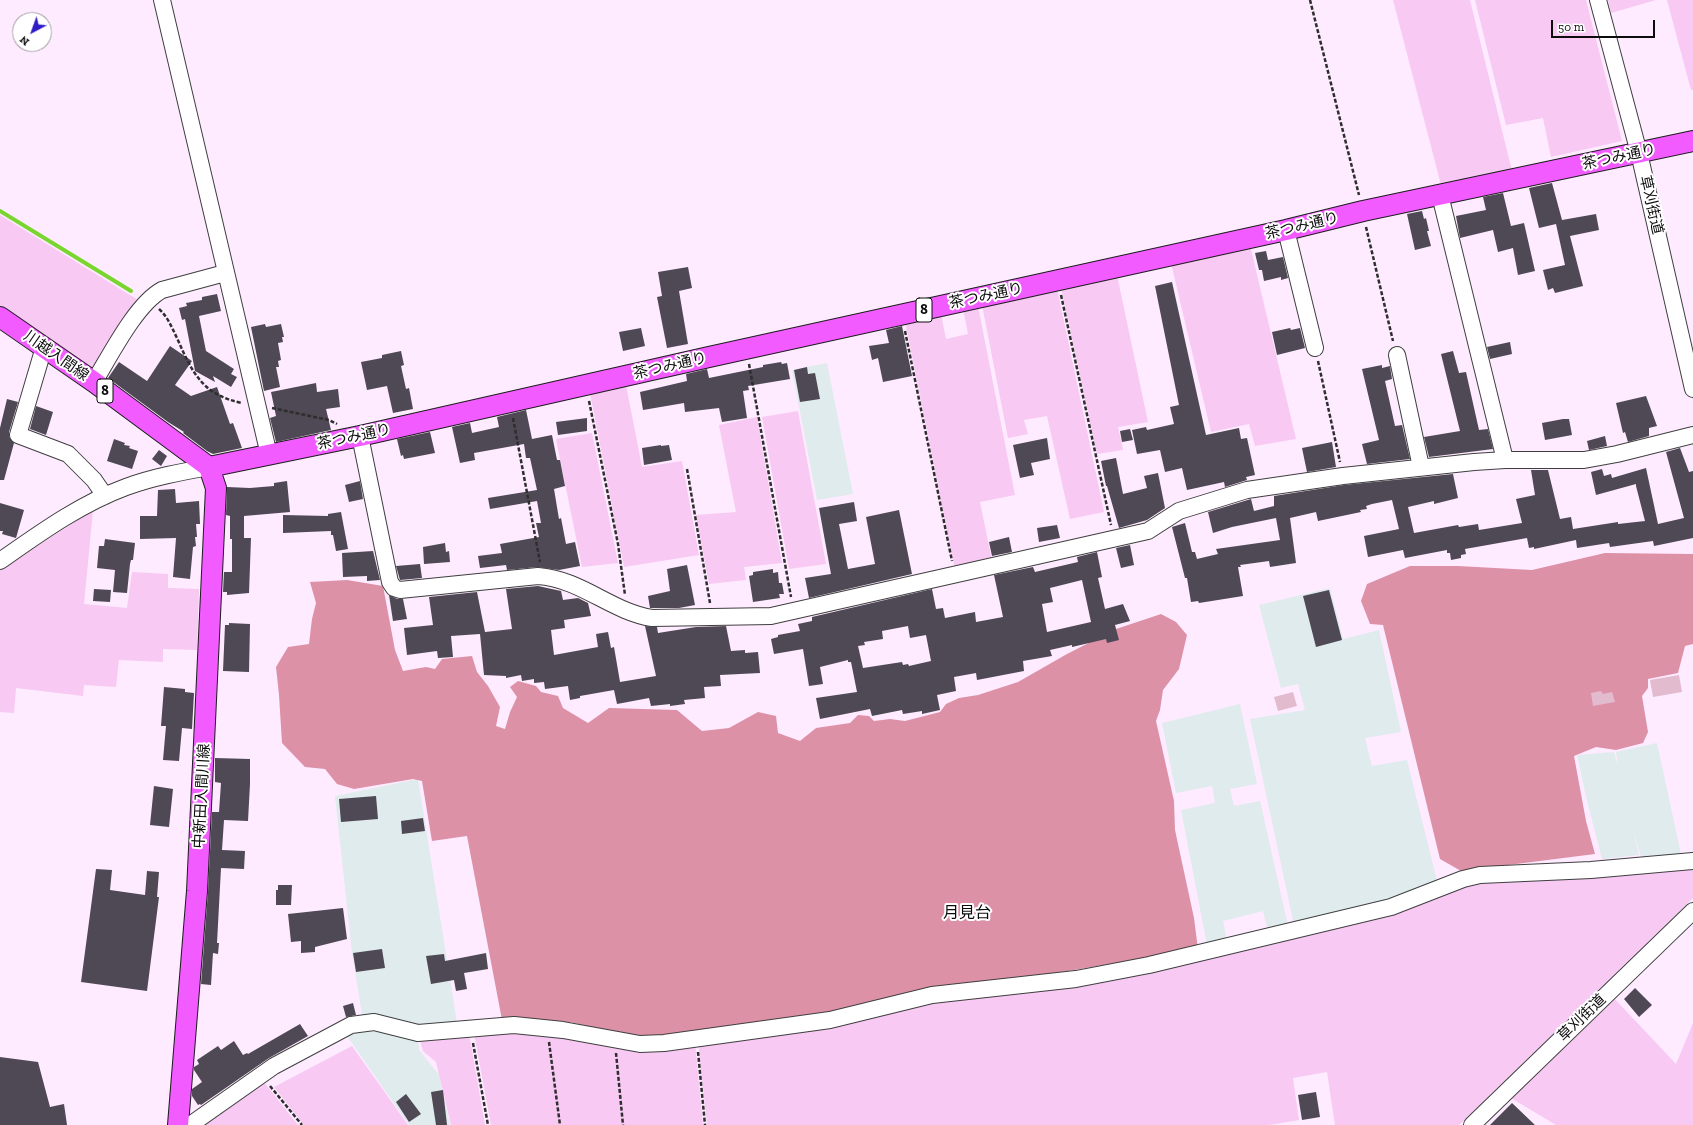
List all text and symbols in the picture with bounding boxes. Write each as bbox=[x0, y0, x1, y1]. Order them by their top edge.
north arrow bbox=[12, 12, 52, 52]
scale bar bbox=[1553, 12, 1657, 38]
text: 50 m bbox=[1558, 20, 1584, 34]
text: N bbox=[17, 33, 32, 48]
street label: 茶つみ通り bbox=[1580, 140, 1658, 174]
street label: 草刈街道 bbox=[1635, 174, 1667, 236]
street label: 茶つみ通り bbox=[1263, 209, 1341, 243]
street label: 茶つみ通り bbox=[947, 279, 1025, 313]
road number: 8 bbox=[916, 298, 932, 322]
street label: 川越入間線 bbox=[20, 327, 92, 385]
street label: 茶つみ通り bbox=[631, 349, 709, 383]
road number: 8 bbox=[97, 379, 113, 403]
street label: 茶つみ通り bbox=[315, 420, 393, 454]
street label: 中新田入間川線 bbox=[190, 743, 214, 849]
district label: 月見台 bbox=[943, 903, 991, 923]
street label: 草刈街道 bbox=[1554, 991, 1610, 1045]

